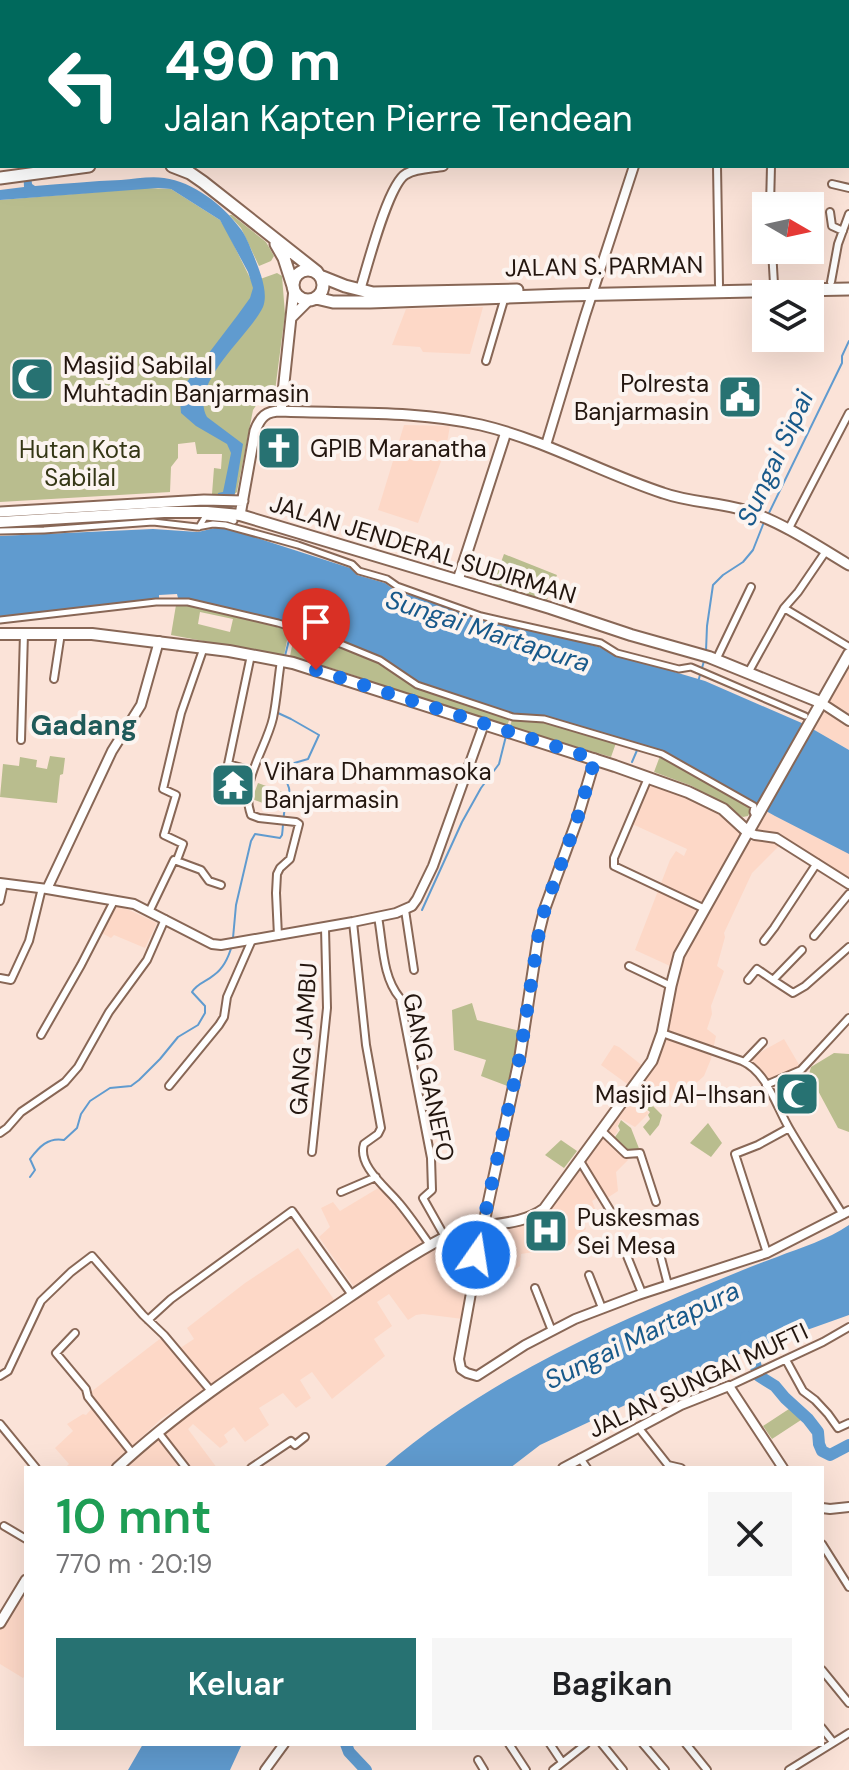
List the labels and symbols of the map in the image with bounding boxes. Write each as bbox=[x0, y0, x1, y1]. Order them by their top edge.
north arrow bbox=[752, 192, 824, 264]
street label: JALAN S. PARMAN bbox=[504, 249, 704, 283]
place label: Masjid Sabilal Muhtadin Banjarmasin bbox=[63, 350, 309, 409]
mosque icon: Masjid Sabilal Muhtadin Banjarmasin bbox=[8, 355, 56, 403]
place label: Polresta Banjarmasin bbox=[574, 368, 709, 427]
public building icon: Polresta Banjarmasin bbox=[716, 373, 764, 421]
water label: Sungai Sipai bbox=[729, 384, 821, 531]
church icon: GPIB Maranatha bbox=[255, 424, 303, 472]
place label: GPIB Maranatha bbox=[310, 433, 487, 464]
park label: Hutan Kota Sabilal bbox=[19, 434, 141, 493]
street label: JALAN JENDERAL SUDIRMAN bbox=[266, 488, 580, 610]
water label: Sungai Martapura bbox=[382, 582, 594, 680]
pin bbox=[282, 588, 350, 670]
district label: Gadang bbox=[31, 707, 137, 744]
place label: Vihara Dhammasoka Banjarmasin bbox=[264, 756, 492, 815]
temple icon: Vihara Dhammasoka Banjarmasin bbox=[209, 761, 257, 809]
street label: GANG JAMBU bbox=[282, 962, 324, 1116]
street label: GANG GANEFO bbox=[396, 990, 462, 1164]
mosque icon: Masjid Al-Ihsan bbox=[773, 1070, 821, 1118]
place label: Masjid Al-Ihsan bbox=[595, 1079, 766, 1110]
place label: Puskesmas Sei Mesa bbox=[577, 1202, 700, 1261]
hospital icon: Puskesmas Sei Mesa bbox=[522, 1207, 570, 1255]
position arrow bbox=[434, 1213, 518, 1297]
water label: Sungai Martapura bbox=[539, 1273, 745, 1397]
street label: JALAN SUNGAI MUFTI bbox=[583, 1315, 813, 1445]

